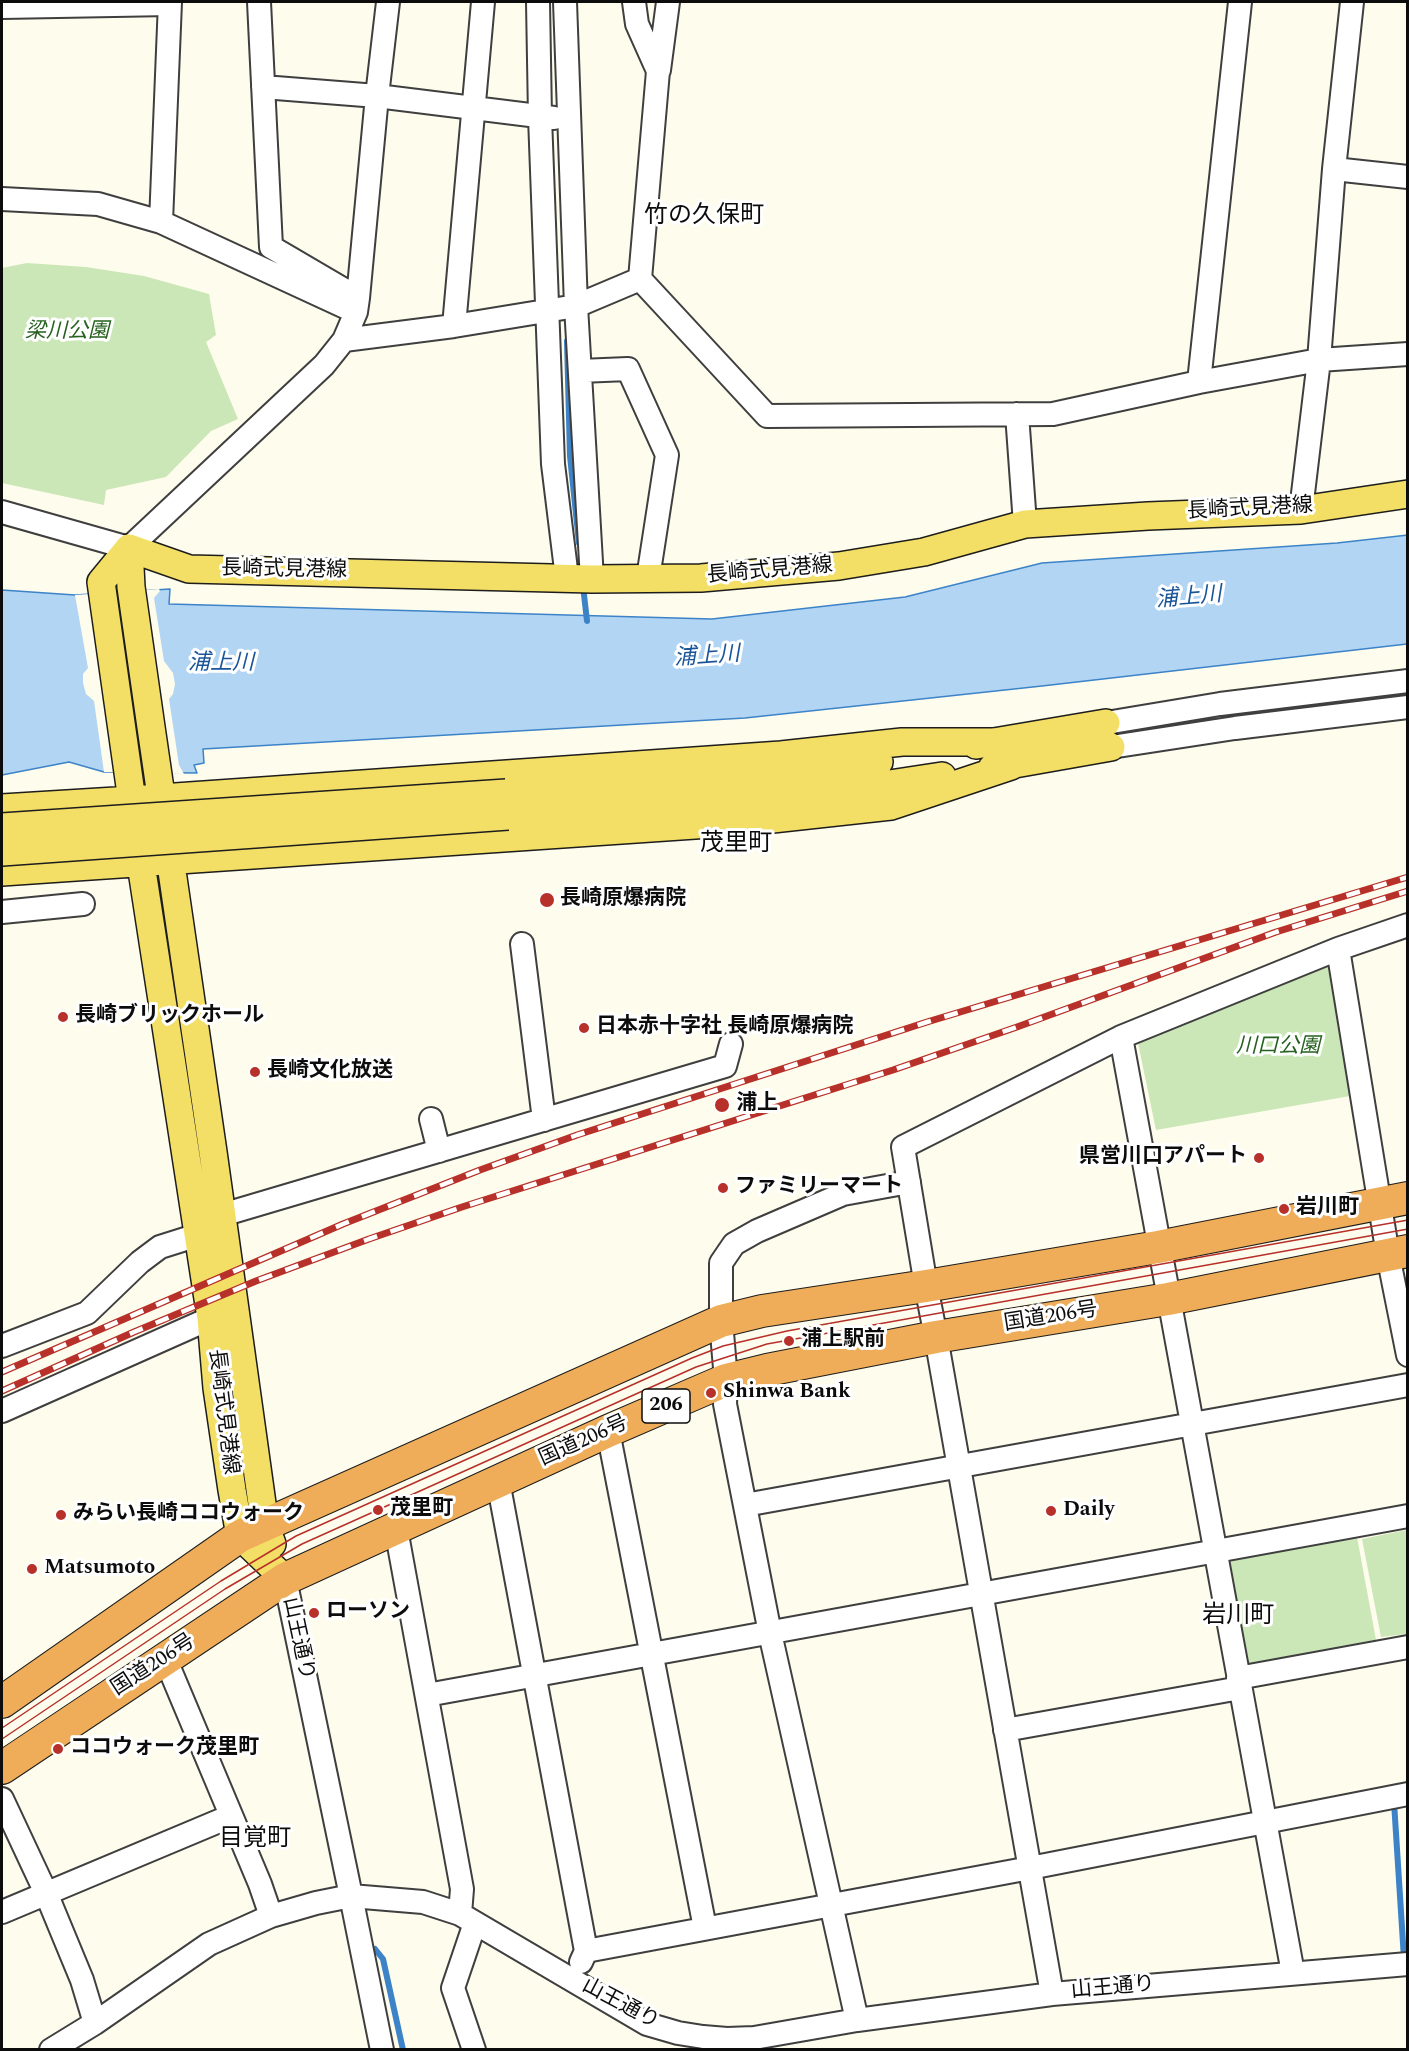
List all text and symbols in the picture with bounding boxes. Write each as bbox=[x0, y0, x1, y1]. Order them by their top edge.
district label: 竹の久保町 bbox=[644, 203, 764, 231]
park label: 梁川公園 bbox=[25, 320, 109, 346]
street label: 長崎式見港線 bbox=[1186, 494, 1314, 526]
street label: 長崎式見港線 bbox=[706, 554, 834, 590]
street label: 長崎式見港線 bbox=[221, 557, 347, 585]
water label: 浦上川 bbox=[1155, 583, 1223, 615]
water label: 浦上川 bbox=[673, 643, 741, 673]
water label: 浦上川 bbox=[188, 652, 254, 678]
district label: 茂里町 bbox=[700, 831, 772, 859]
place label: 長崎原爆病院 bbox=[560, 887, 686, 913]
marker: 長崎原爆病院 bbox=[538, 891, 556, 909]
place label: 長崎ブリックホール bbox=[75, 1004, 264, 1030]
marker: 長崎ブリックホール bbox=[56, 1010, 70, 1024]
place label: 日本赤十字社 長崎原爆病院 bbox=[596, 1015, 853, 1041]
marker: 日本赤十字社 長崎原爆病院 bbox=[577, 1021, 591, 1035]
park label: 川口公園 bbox=[1236, 1035, 1320, 1061]
place label: 長崎文化放送 bbox=[267, 1059, 393, 1085]
marker: 長崎文化放送 bbox=[248, 1065, 262, 1079]
place label: 浦上 bbox=[736, 1092, 778, 1118]
marker: 浦上 bbox=[713, 1096, 731, 1114]
place label: 県営川口アパート bbox=[1079, 1145, 1247, 1171]
marker: 県営川口アパート bbox=[1252, 1151, 1266, 1165]
place label: ファミリーマート bbox=[735, 1175, 903, 1201]
marker: ファミリーマート bbox=[716, 1181, 730, 1195]
place label: 岩川町 bbox=[1296, 1196, 1359, 1222]
marker: 岩川町 bbox=[1277, 1202, 1291, 1216]
street label: 国道206号 bbox=[1002, 1298, 1100, 1338]
place label: 浦上駅前 bbox=[801, 1328, 885, 1354]
marker: 浦上駅前 bbox=[782, 1334, 796, 1348]
street label: 長崎式見港線 bbox=[202, 1348, 242, 1476]
place label: Shinwa Bank bbox=[723, 1380, 851, 1406]
marker: Shinwa Bank bbox=[704, 1386, 718, 1400]
road number: 206 bbox=[642, 1389, 690, 1423]
street label: 国道206号 bbox=[536, 1411, 632, 1473]
place label: 茂里町 bbox=[390, 1497, 453, 1523]
place label: Daily bbox=[1063, 1498, 1114, 1524]
place label: みらい長崎ココウォーク bbox=[73, 1502, 304, 1528]
marker: 茂里町 bbox=[371, 1503, 385, 1517]
marker: Daily bbox=[1044, 1504, 1058, 1518]
marker: みらい長崎ココウォーク bbox=[54, 1508, 68, 1522]
place label: Matsumoto bbox=[44, 1556, 155, 1582]
marker: Matsumoto bbox=[25, 1562, 39, 1576]
street label: 山王通り bbox=[276, 1595, 318, 1683]
place label: ローソン bbox=[326, 1600, 410, 1626]
district label: 岩川町 bbox=[1202, 1603, 1274, 1631]
marker: ローソン bbox=[307, 1606, 321, 1620]
street label: 国道206号 bbox=[108, 1630, 200, 1702]
place label: ココウォーク茂里町 bbox=[70, 1736, 259, 1762]
marker: ココウォーク茂里町 bbox=[51, 1742, 65, 1756]
district label: 目覚町 bbox=[219, 1826, 291, 1854]
street label: 山王通り bbox=[1070, 1973, 1156, 2005]
street label: 山王通り bbox=[577, 1974, 663, 2036]

